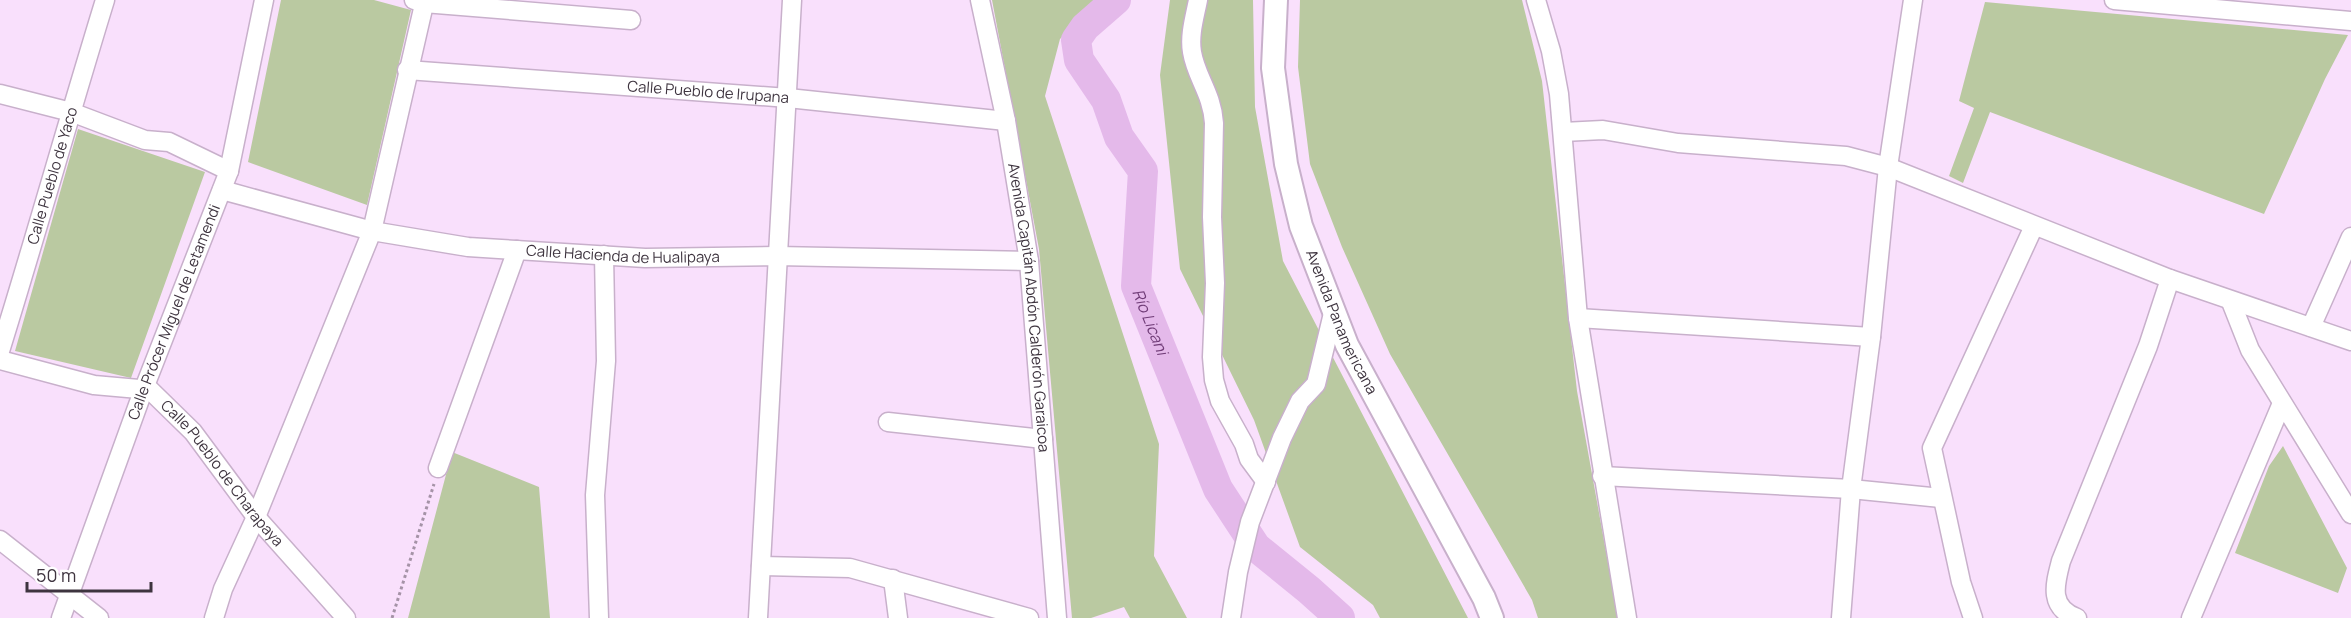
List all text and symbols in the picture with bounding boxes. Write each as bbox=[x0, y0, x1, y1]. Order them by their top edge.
street label: Calle Pueblo de Irupana bbox=[627, 75, 790, 108]
street label: Calle Pueblo de Yaco bbox=[22, 104, 82, 247]
street label: Avenida Capitán Abdón Calderón Garaicoa bbox=[1003, 161, 1055, 453]
street label: Calle Prócer Miguel de Letamendi bbox=[122, 201, 225, 423]
street label: Calle Hacienda de Hualipaya bbox=[526, 240, 720, 268]
street label: Avenida Panamericana bbox=[1301, 247, 1383, 398]
water label: Río Licani bbox=[1127, 285, 1174, 360]
street label: Calle Pueblo de Charapaya bbox=[156, 395, 288, 551]
scale bar bbox=[27, 555, 152, 593]
text: 50 m bbox=[36, 563, 76, 587]

